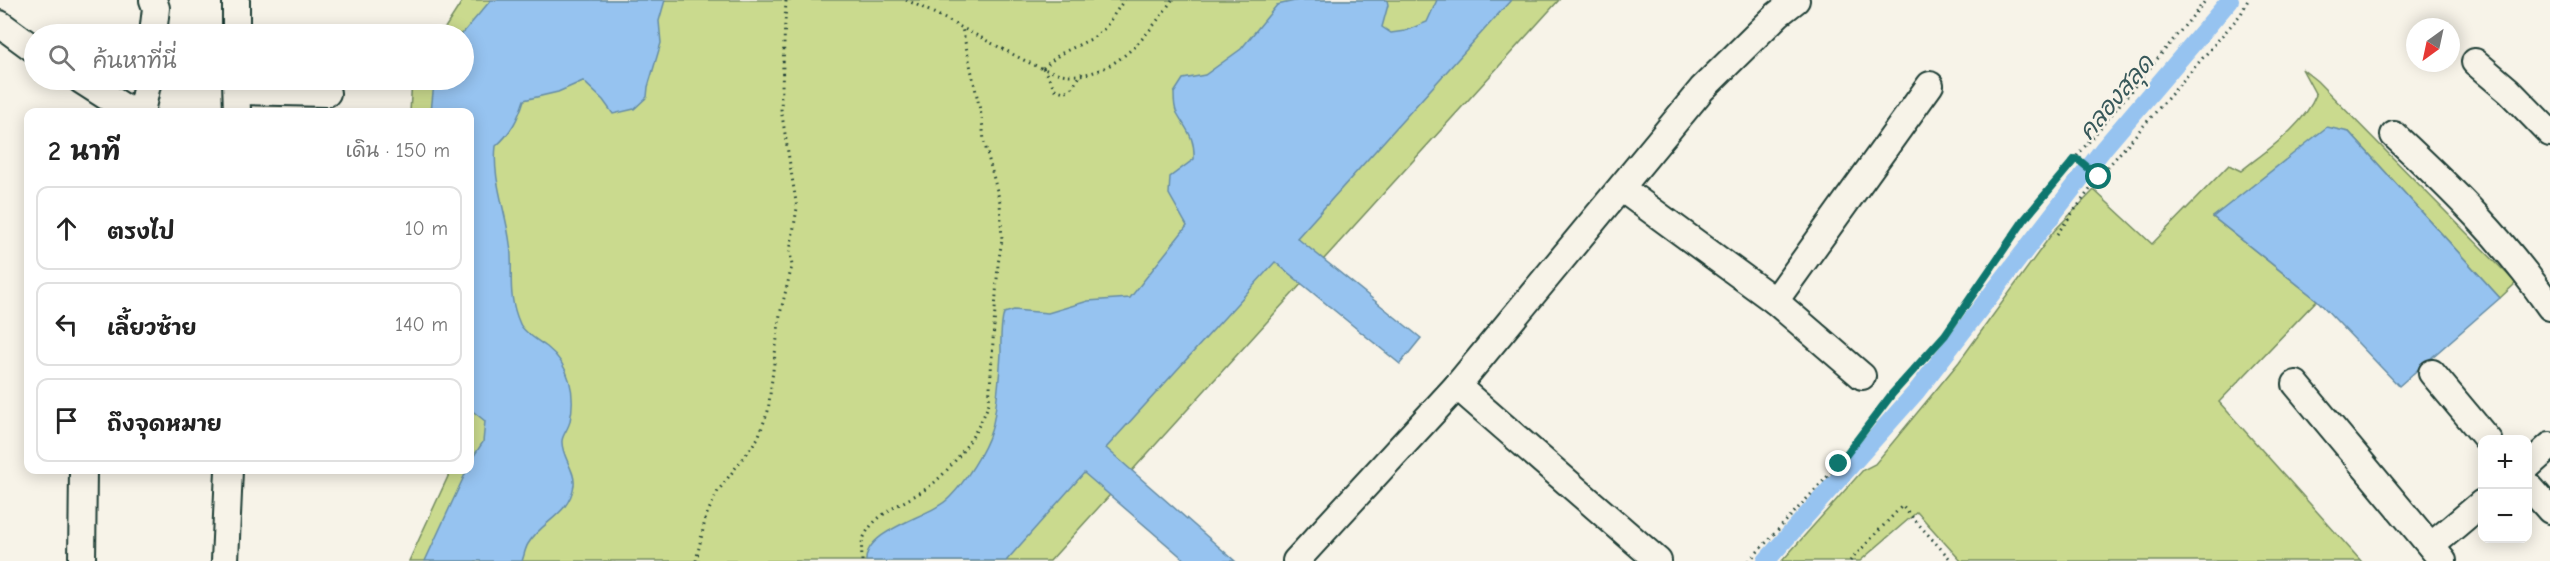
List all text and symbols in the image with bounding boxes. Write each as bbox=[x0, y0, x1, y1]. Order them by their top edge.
north arrow bbox=[2406, 18, 2460, 72]
search box bbox=[24, 24, 474, 90]
icon: search bbox=[45, 41, 78, 74]
text: ค้นหาที่นี่ bbox=[93, 48, 177, 74]
water label: คลองสลุด bbox=[2073, 48, 2163, 148]
text: 2 นาที bbox=[48, 137, 120, 167]
text: เดิน · 150 m bbox=[345, 139, 450, 162]
route start bbox=[2085, 163, 2111, 189]
icon: ahead bbox=[50, 212, 83, 245]
text: 10 m bbox=[405, 217, 448, 240]
text: ตรงไป bbox=[107, 219, 175, 245]
icon: left bbox=[50, 308, 83, 341]
text: 140 m bbox=[395, 313, 448, 336]
text: เลี้ยวซ้าย bbox=[107, 315, 197, 341]
icon: arrive bbox=[50, 404, 83, 437]
text: ถึงจุดหมาย bbox=[107, 411, 222, 437]
map controls bbox=[2478, 435, 2532, 543]
button: + bbox=[2478, 435, 2532, 489]
route end bbox=[1825, 450, 1851, 476]
button: − bbox=[2478, 489, 2532, 543]

